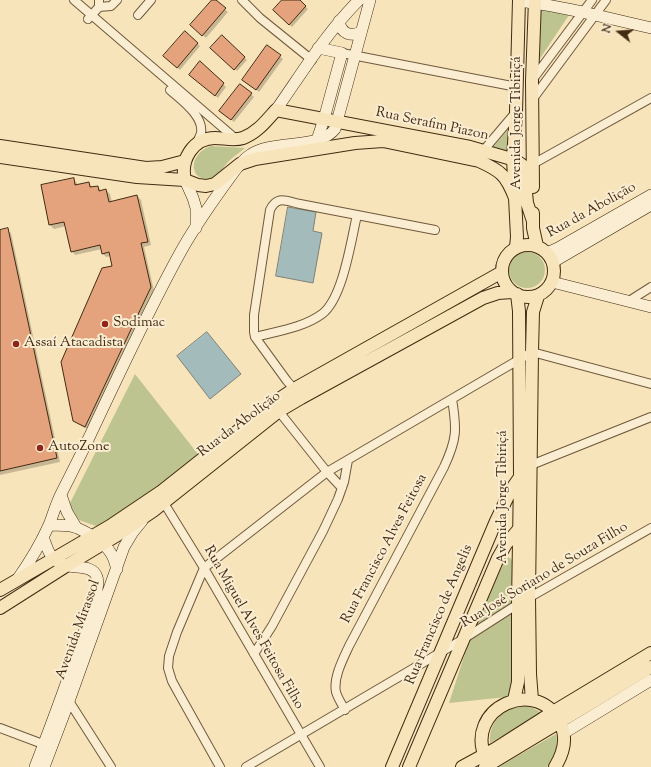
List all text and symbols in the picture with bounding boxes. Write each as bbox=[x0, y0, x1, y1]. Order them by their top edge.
north arrow bbox=[599, 12, 639, 52]
text: N bbox=[599, 22, 616, 35]
street label: Avenida Jorge Tibiriçá bbox=[510, 56, 526, 190]
street label: Rua Serafim Piazon bbox=[374, 105, 490, 145]
street label: Rua da Abolição bbox=[545, 180, 639, 242]
place label: Sodimac bbox=[113, 316, 165, 332]
marker: Sodimac bbox=[100, 319, 110, 329]
place label: Assaí Atacadista bbox=[24, 336, 123, 352]
marker: Assaí Atacadista bbox=[11, 339, 21, 349]
street label: Rua da Abolição bbox=[195, 388, 285, 462]
street label: Avenida Jorge Tibiriçá bbox=[496, 430, 512, 564]
place label: AutoZone bbox=[48, 440, 110, 456]
marker: AutoZone bbox=[35, 443, 45, 453]
street label: Rua Francisco Alves Feitosa bbox=[338, 471, 432, 627]
street label: Rua José Soriano de Souza Filho bbox=[459, 519, 631, 633]
street label: Rua Francisco de Angelis bbox=[403, 542, 477, 688]
street label: Rua Miguel Alves Feitosa Filho bbox=[199, 543, 307, 713]
street label: Avenida Mirassol bbox=[53, 578, 105, 682]

